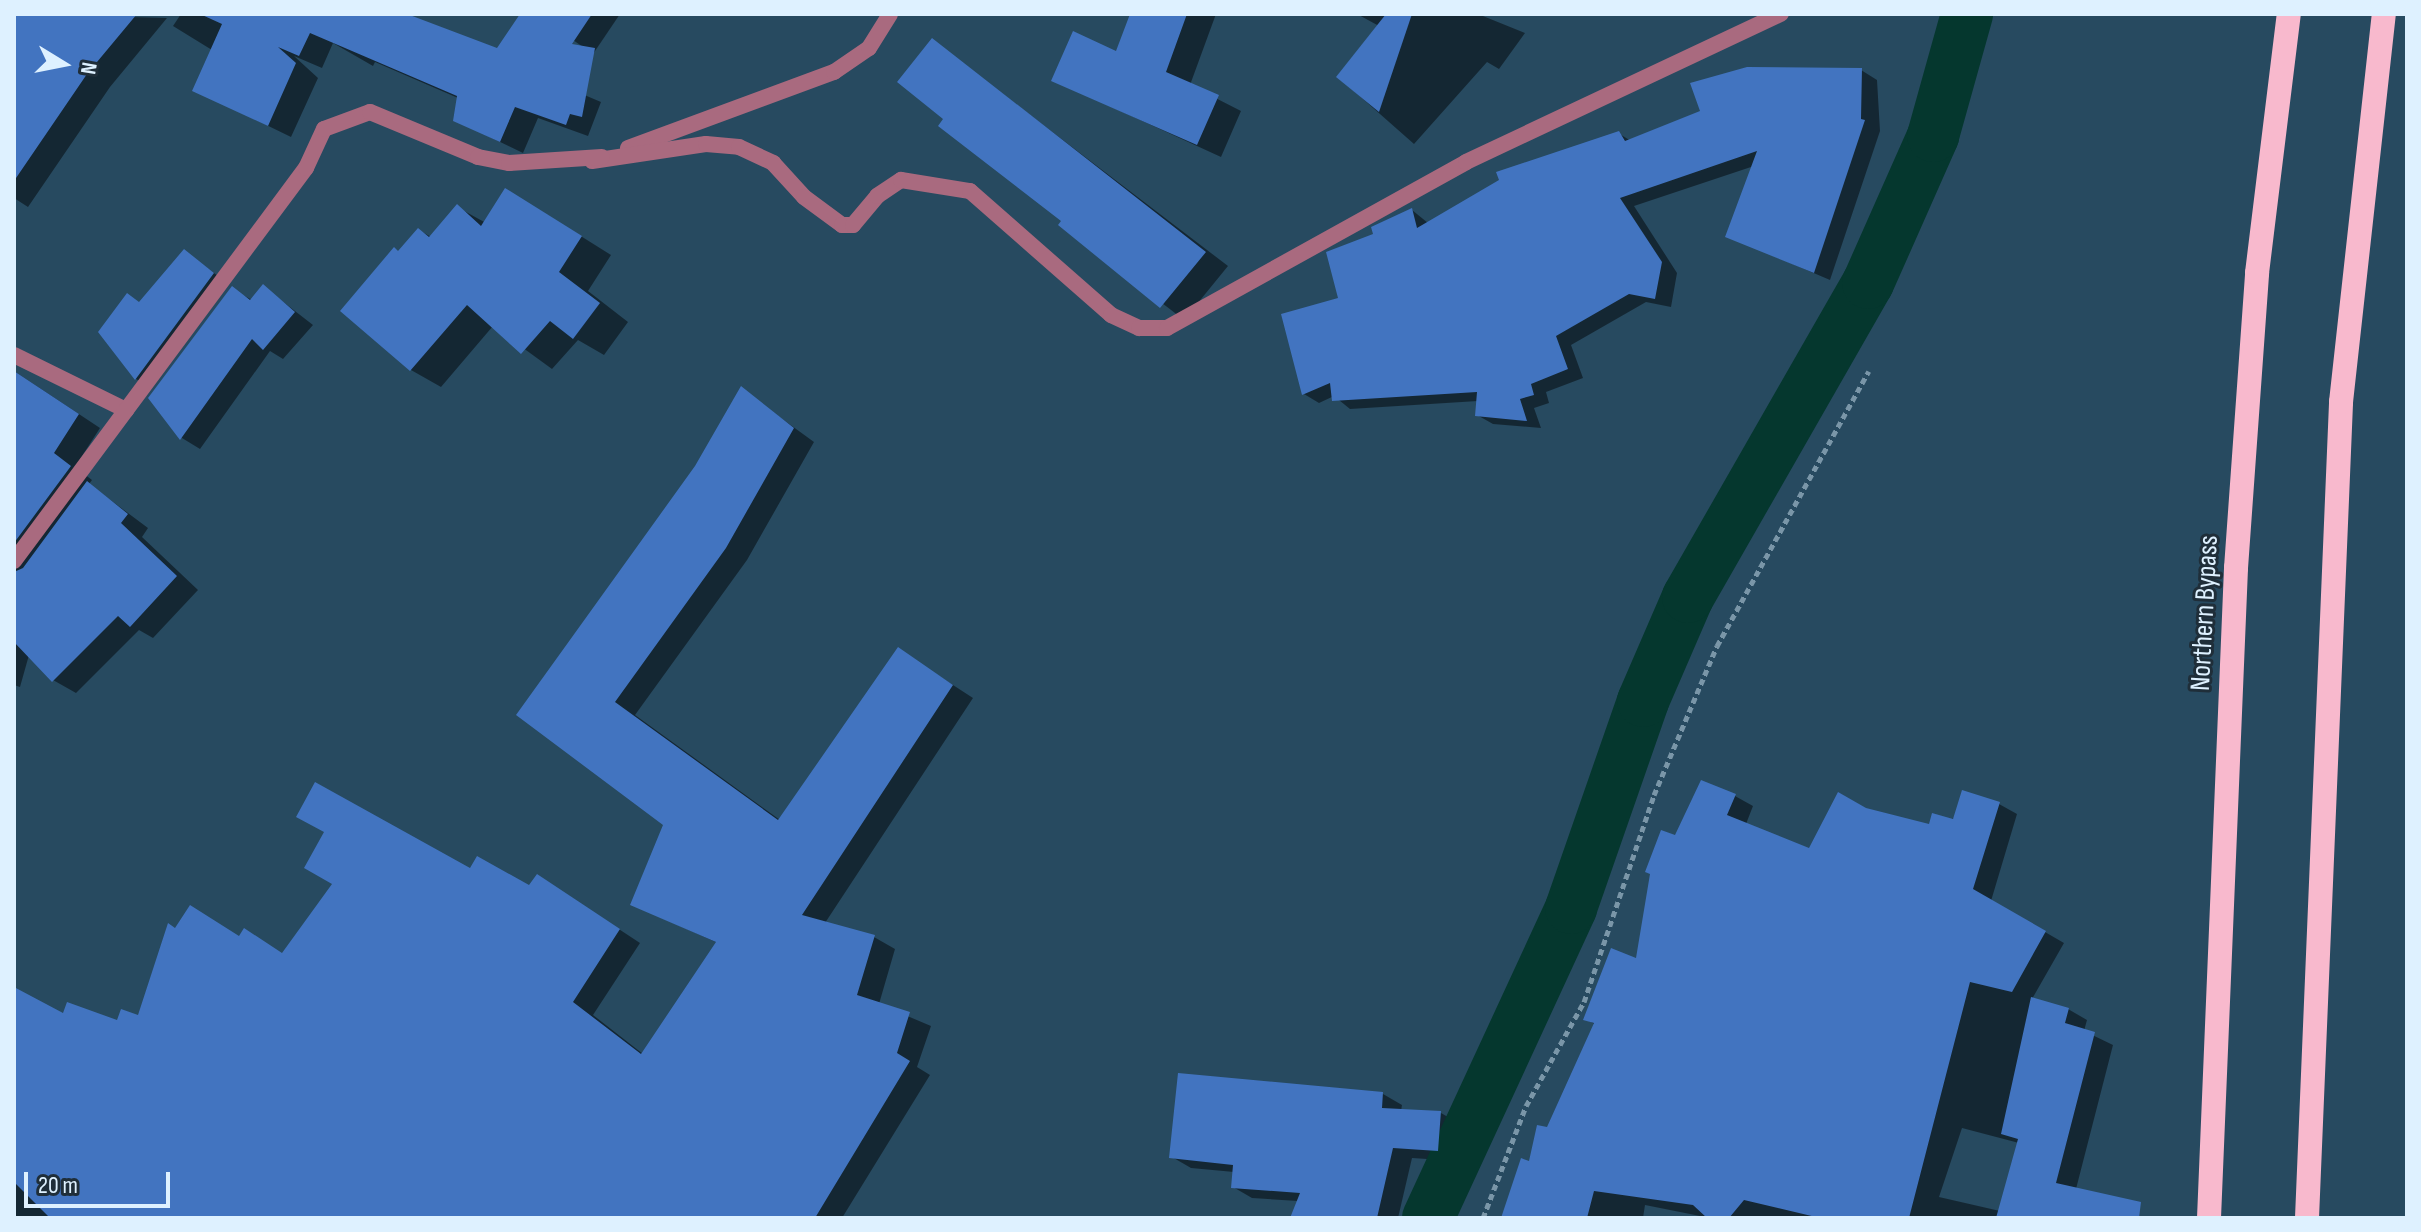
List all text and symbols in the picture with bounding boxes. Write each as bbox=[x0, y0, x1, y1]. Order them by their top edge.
north arrow bbox=[24, 24, 104, 104]
text: N bbox=[74, 60, 102, 76]
street label: Northern Bypass bbox=[2184, 534, 2226, 692]
scale bar bbox=[28, 1156, 174, 1206]
text: 20 m bbox=[38, 1171, 78, 1200]

